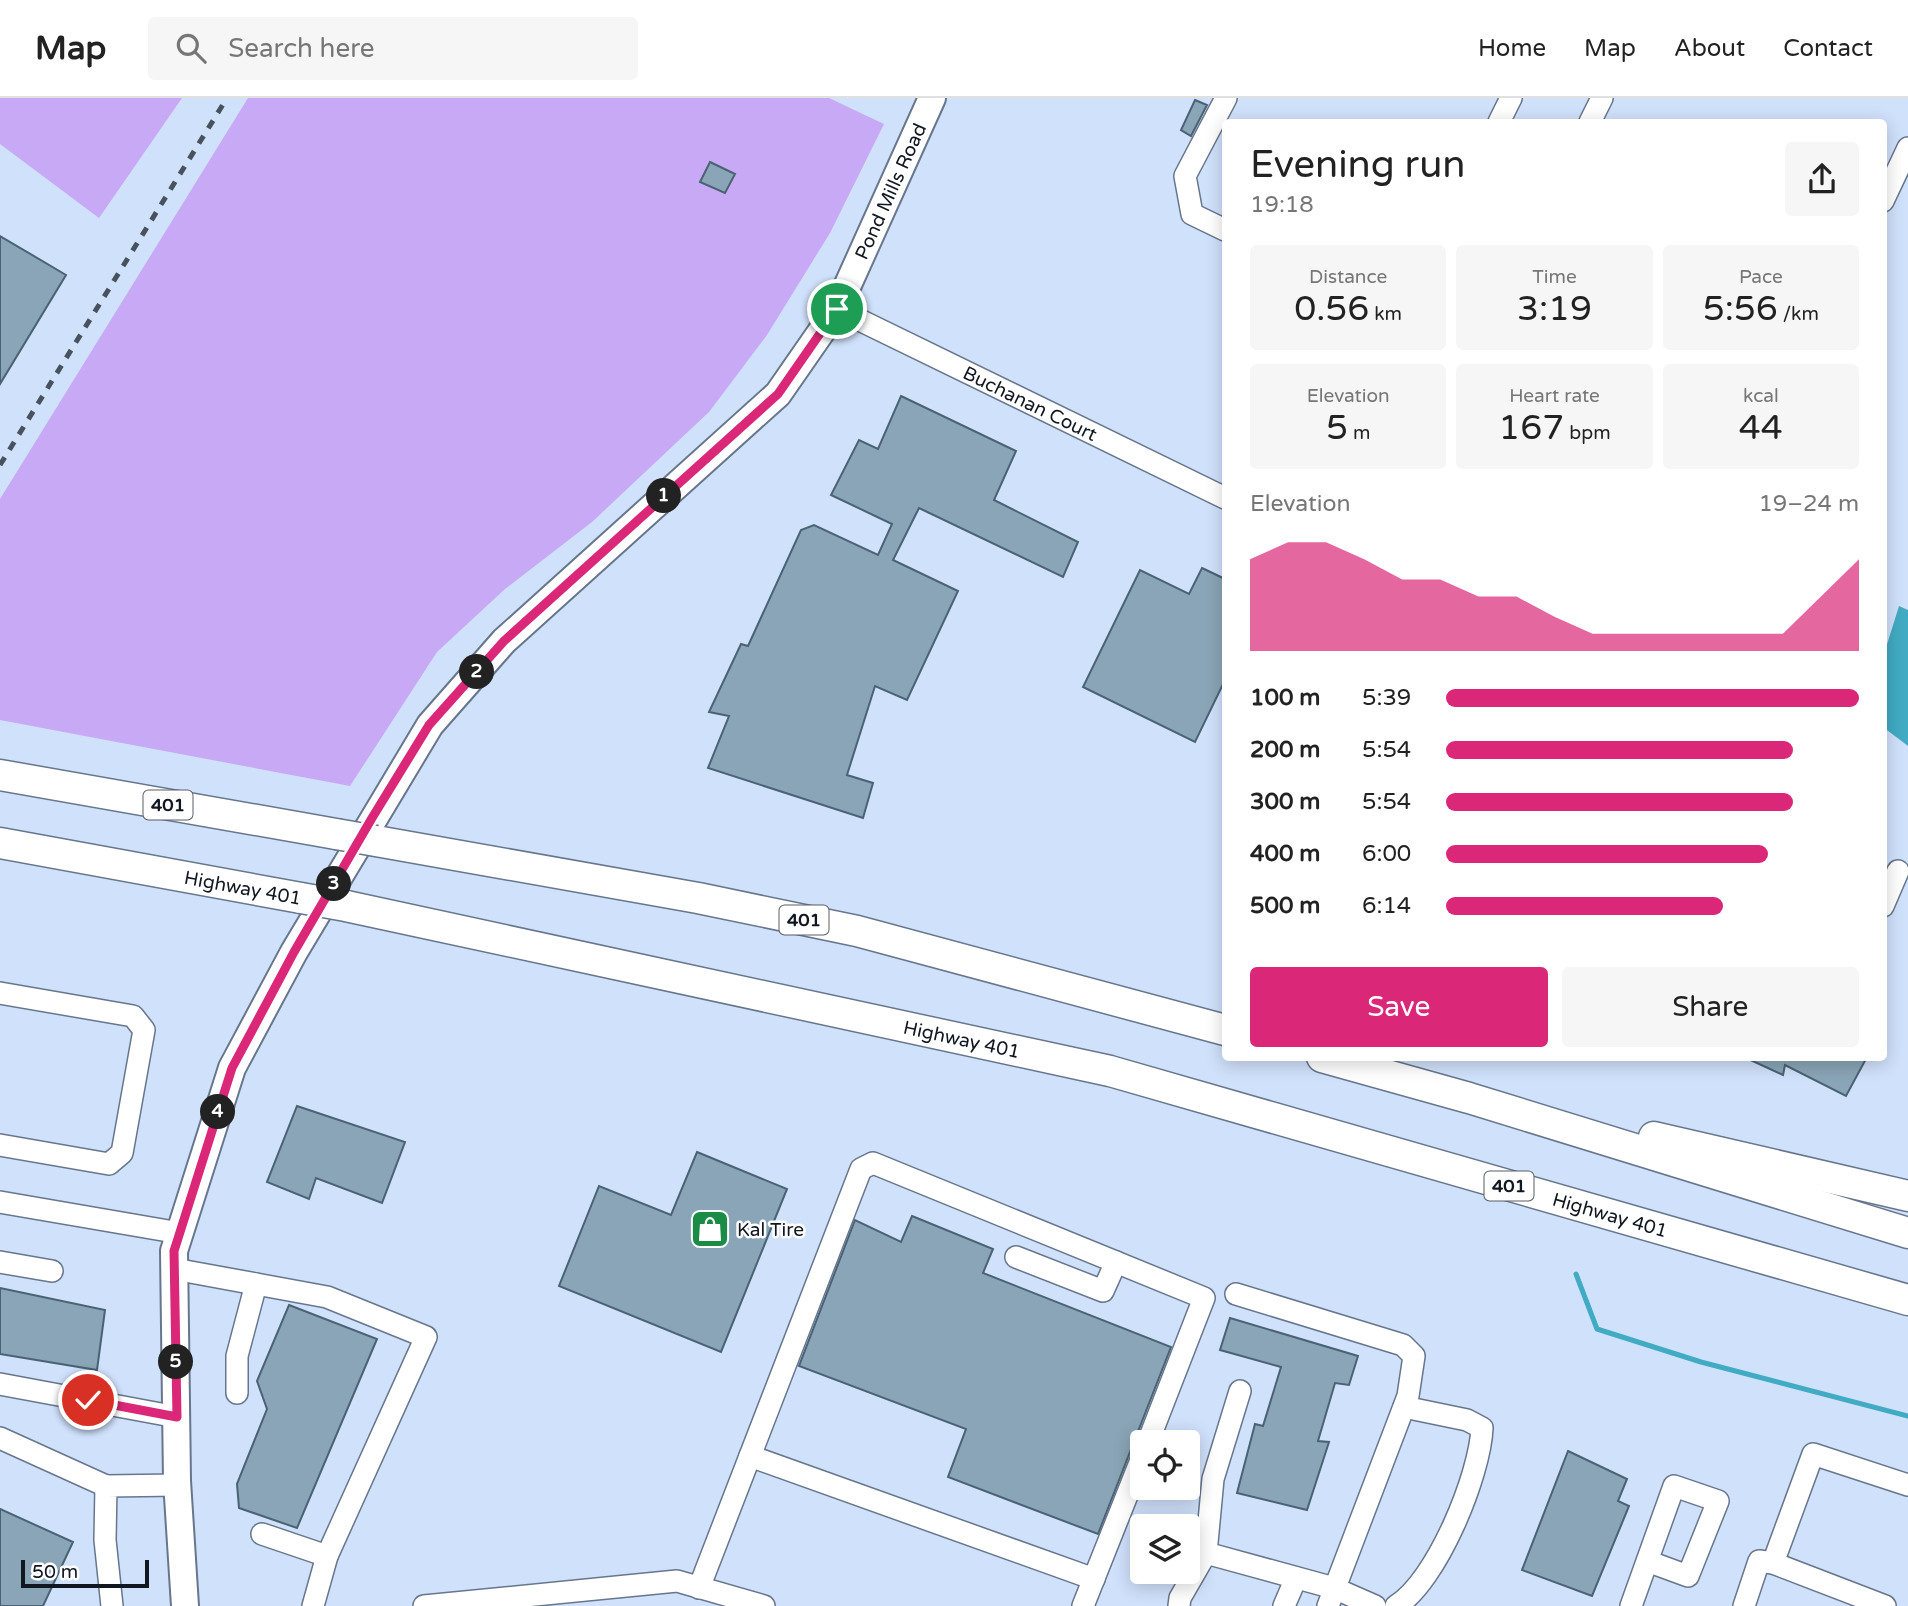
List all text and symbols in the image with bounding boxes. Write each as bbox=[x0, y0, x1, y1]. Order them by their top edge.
search box bbox=[148, 17, 638, 80]
text: Map bbox=[35, 29, 106, 68]
icon: search bbox=[172, 29, 210, 67]
text: Search here bbox=[228, 33, 374, 64]
text: Home bbox=[1478, 34, 1546, 63]
text: Map bbox=[1584, 34, 1636, 63]
text: About bbox=[1674, 34, 1745, 63]
text: Contact bbox=[1783, 34, 1873, 63]
street label: Pond Mills Road bbox=[851, 120, 931, 263]
text: Evening run bbox=[1250, 142, 1465, 188]
button: share bbox=[1785, 142, 1859, 216]
text: 19:18 bbox=[1250, 191, 1314, 219]
text: Distance bbox=[1309, 266, 1387, 288]
text: Time bbox=[1532, 266, 1577, 288]
text: Pace bbox=[1739, 266, 1783, 288]
pin bbox=[807, 279, 867, 339]
text: 0.56 bbox=[1294, 288, 1369, 330]
text: 3:19 bbox=[1517, 288, 1592, 330]
text: 5:56 bbox=[1703, 288, 1778, 330]
icon: arrive bbox=[818, 290, 856, 328]
text: km bbox=[1369, 303, 1402, 325]
text: /km bbox=[1778, 303, 1819, 325]
street label: Buchanan Court bbox=[959, 362, 1100, 446]
text: Elevation bbox=[1307, 385, 1390, 407]
text: Heart rate bbox=[1509, 385, 1600, 407]
text: kcal bbox=[1743, 385, 1779, 407]
text: 5 bbox=[1326, 407, 1348, 449]
text: 167 bbox=[1498, 407, 1564, 449]
text: 44 bbox=[1739, 407, 1783, 449]
text: m bbox=[1348, 422, 1370, 444]
text: bpm bbox=[1564, 422, 1611, 444]
pin: 1 bbox=[646, 478, 682, 514]
text: 1 bbox=[658, 484, 669, 506]
text: Elevation bbox=[1250, 490, 1351, 518]
text: 19–24 m bbox=[1758, 490, 1859, 518]
pin: 2 bbox=[460, 654, 494, 690]
text: 2 bbox=[471, 660, 482, 682]
text: 100 m bbox=[1250, 684, 1320, 712]
text: 5:39 bbox=[1362, 684, 1411, 712]
text: 200 m bbox=[1250, 736, 1320, 764]
text: 5:54 bbox=[1362, 736, 1411, 764]
text: 300 m bbox=[1250, 788, 1320, 816]
text: 5:54 bbox=[1362, 788, 1411, 816]
road number: 401 bbox=[144, 790, 192, 820]
text: 400 m bbox=[1250, 840, 1320, 868]
text: 6:00 bbox=[1362, 840, 1411, 868]
pin: 3 bbox=[316, 866, 352, 902]
street label: Highway 401 bbox=[182, 867, 303, 910]
text: 3 bbox=[328, 872, 339, 894]
text: 500 m bbox=[1250, 892, 1320, 920]
text: 6:14 bbox=[1362, 892, 1411, 920]
road number: 401 bbox=[780, 906, 828, 934]
button: Save bbox=[1250, 967, 1548, 1047]
button: Share bbox=[1562, 967, 1859, 1047]
street label: Highway 401 bbox=[901, 1017, 1022, 1063]
pin: 4 bbox=[200, 1094, 235, 1130]
text: 4 bbox=[212, 1100, 223, 1122]
road number: 401 bbox=[1484, 1171, 1534, 1200]
street label: Highway 401 bbox=[1550, 1189, 1670, 1242]
shop icon: Kal Tire bbox=[689, 1208, 731, 1250]
place label: Kal Tire bbox=[737, 1219, 804, 1241]
pin: 5 bbox=[158, 1344, 194, 1380]
text: 5 bbox=[170, 1350, 181, 1372]
pin bbox=[58, 1370, 118, 1430]
icon: check bbox=[69, 1381, 107, 1419]
map controls bbox=[1130, 1430, 1200, 1584]
button: locate bbox=[1130, 1430, 1200, 1500]
button: layers bbox=[1130, 1514, 1200, 1584]
scale bar bbox=[21, 1557, 149, 1589]
text: 50 m bbox=[32, 1561, 78, 1583]

